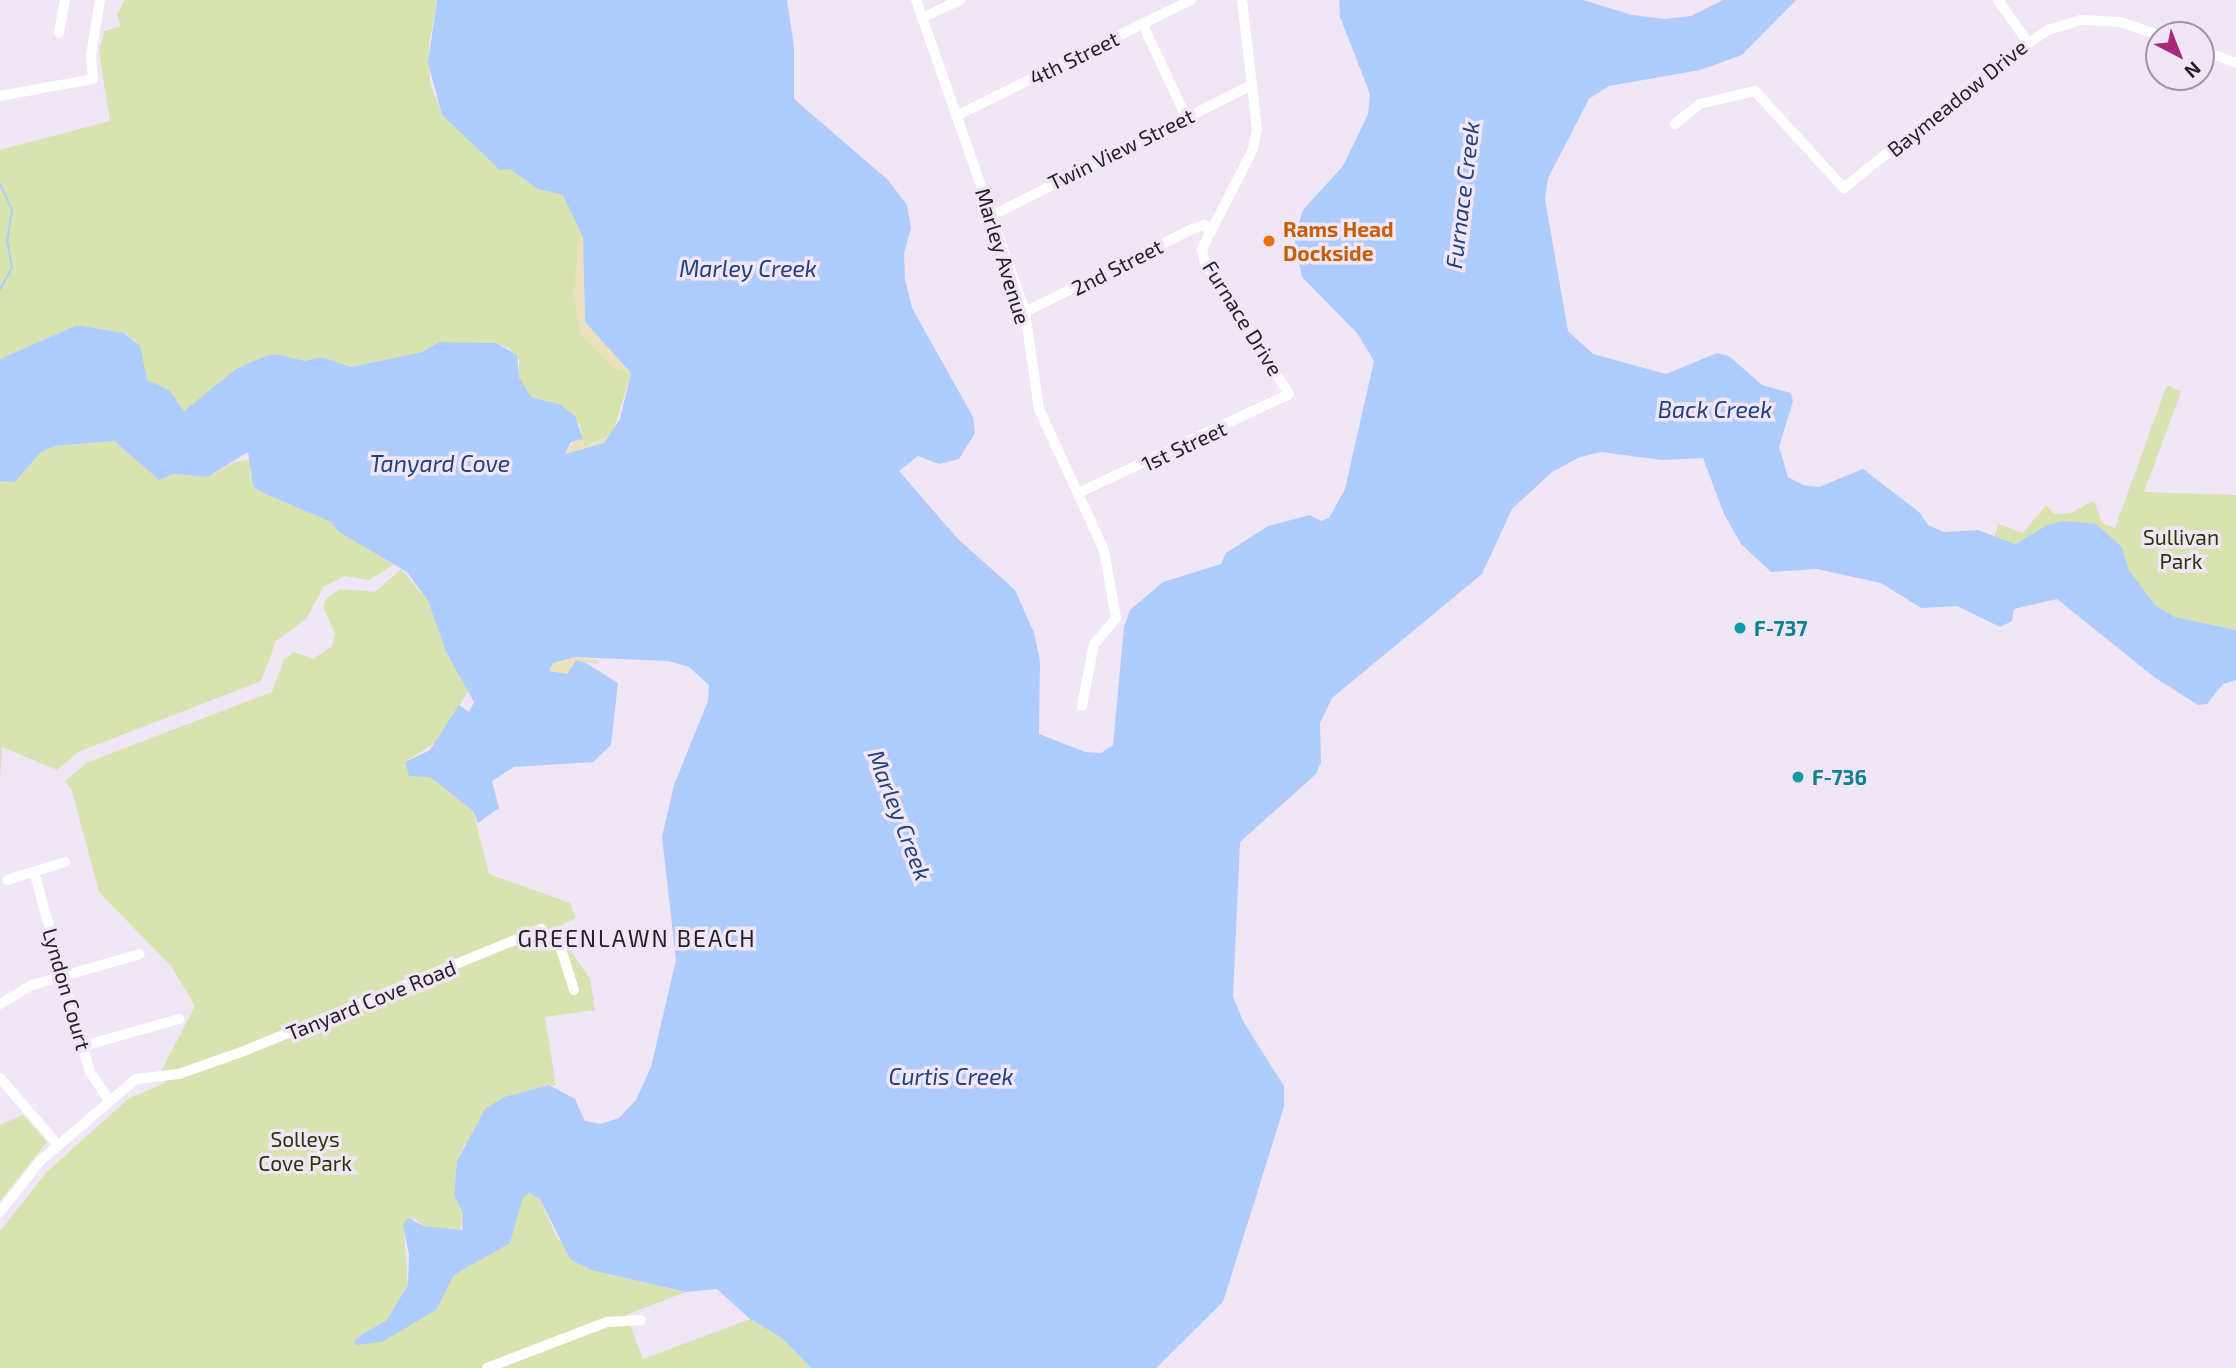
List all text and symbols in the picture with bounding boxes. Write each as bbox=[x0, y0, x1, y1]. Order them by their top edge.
north arrow bbox=[2145, 21, 2215, 91]
street label: 4th Street bbox=[1025, 26, 1123, 90]
street label: Baymeadow Drive bbox=[1882, 34, 2032, 162]
text: N bbox=[2180, 57, 2206, 84]
street label: Twin View Street bbox=[1044, 103, 1198, 195]
water label: Furnace Creek bbox=[1439, 120, 1485, 270]
street label: Marley Avenue bbox=[970, 184, 1036, 328]
place label: Rams Head Dockside bbox=[1283, 216, 1394, 266]
street label: 2nd Street bbox=[1067, 233, 1167, 301]
marker: Rams Head Dockside bbox=[1261, 233, 1277, 249]
water label: Marley Creek bbox=[679, 254, 817, 282]
street label: Furnace Drive bbox=[1198, 256, 1288, 380]
water label: Back Creek bbox=[1658, 395, 1772, 423]
street label: 1st Street bbox=[1138, 416, 1230, 476]
water label: Tanyard Cove bbox=[370, 449, 510, 477]
park label: Sullivan Park bbox=[2143, 524, 2219, 574]
place label: F-737 bbox=[1754, 615, 1808, 641]
marker: F-737 bbox=[1732, 620, 1748, 636]
water label: Marley Creek bbox=[862, 746, 938, 884]
place label: F-736 bbox=[1812, 764, 1867, 790]
marker: F-736 bbox=[1790, 769, 1806, 785]
district label: GREENLAWN BEACH bbox=[519, 924, 755, 952]
street label: Lyndon Court bbox=[38, 925, 96, 1053]
street label: Tanyard Cove Road bbox=[283, 955, 459, 1045]
water label: Curtis Creek bbox=[889, 1062, 1013, 1090]
park label: Solleys Cove Park bbox=[258, 1126, 352, 1176]

